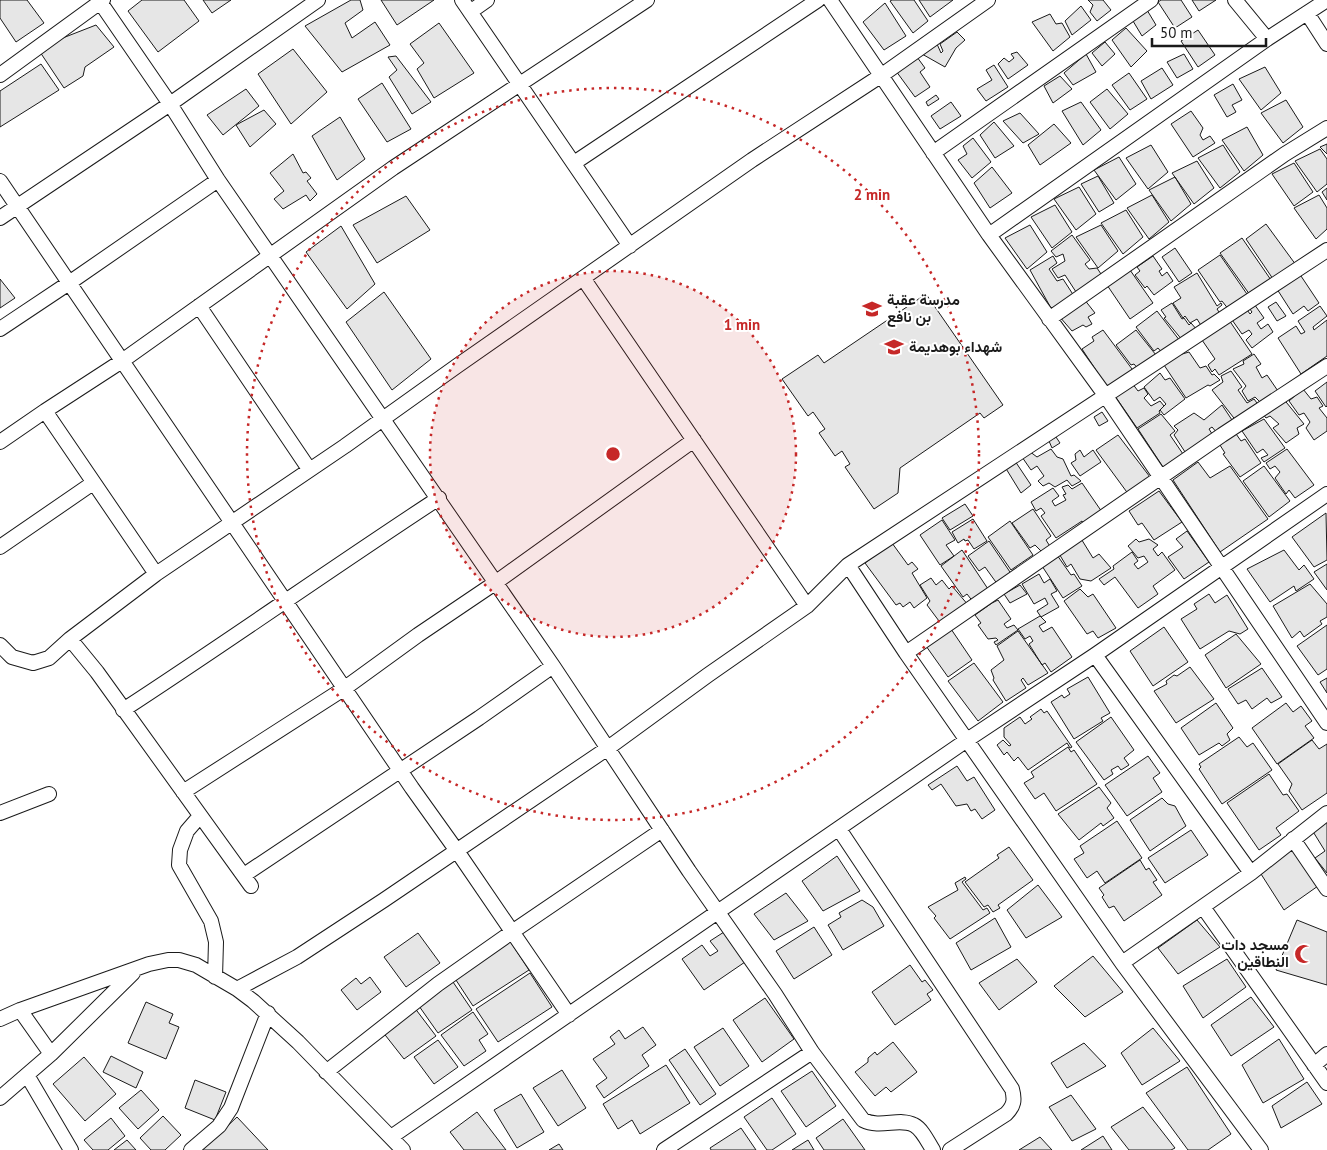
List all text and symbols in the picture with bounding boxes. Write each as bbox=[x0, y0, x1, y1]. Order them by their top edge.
scale bar bbox=[1152, 15, 1266, 47]
text: 50 m bbox=[1160, 23, 1193, 42]
text: 2 min bbox=[854, 185, 890, 204]
place label: مدرسة عقبة بن نافع bbox=[887, 290, 960, 327]
school or university icon: مدرسة عقبة بن نافع bbox=[861, 298, 883, 320]
text: 1 min bbox=[724, 315, 760, 334]
school or university icon: شهداء بوهديمة bbox=[883, 336, 905, 358]
place label: شهداء بوهديمة bbox=[909, 337, 1002, 356]
centre of rings bbox=[604, 445, 622, 463]
place label: مسجد دات النطاقين bbox=[1221, 935, 1289, 971]
mosque icon: مسجد دات النطاقين bbox=[1293, 943, 1315, 965]

